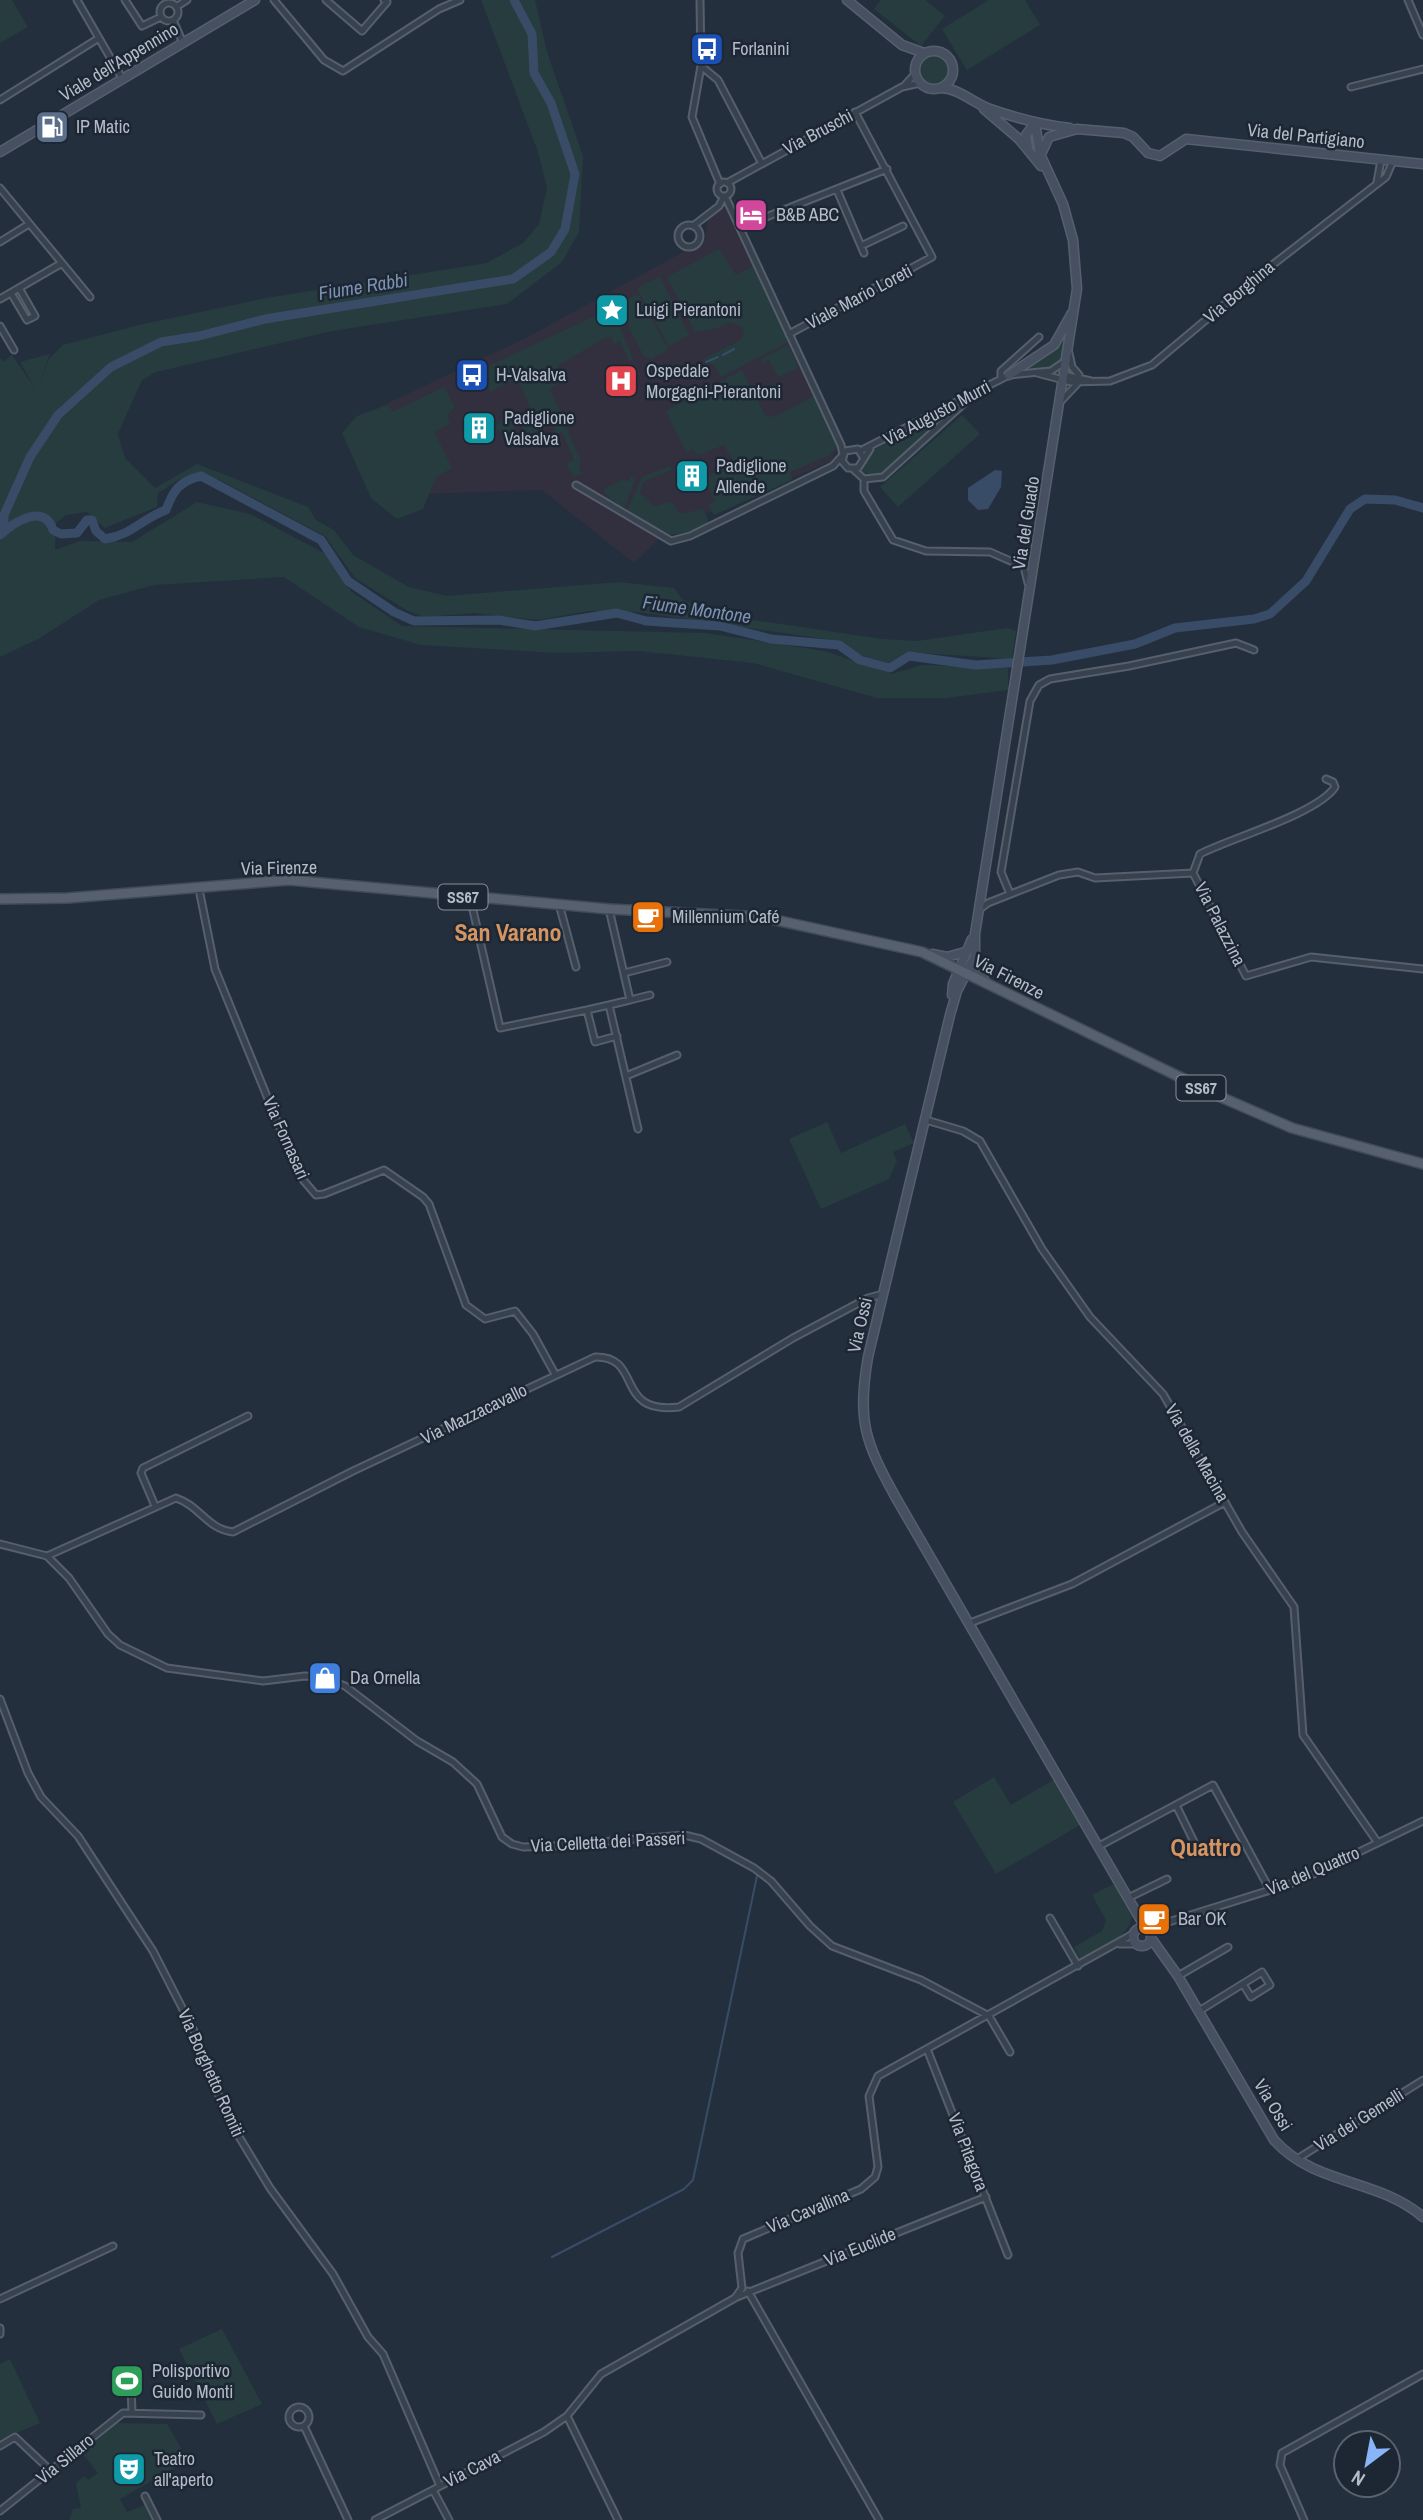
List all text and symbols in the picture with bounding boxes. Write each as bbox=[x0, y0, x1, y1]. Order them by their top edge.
street label: Viale dell'Appennino bbox=[55, 16, 183, 107]
bus stop icon: Forlanini bbox=[688, 30, 726, 68]
place label: Forlanini bbox=[732, 36, 790, 61]
street label: Via Bruschi bbox=[778, 103, 857, 160]
fuel station icon: IP Matic bbox=[33, 108, 71, 146]
place label: IP Matic bbox=[76, 114, 130, 139]
street label: Via del Partigiano bbox=[1246, 117, 1366, 154]
hotel icon: B&B ABC bbox=[732, 196, 770, 234]
place label: B&B ABC bbox=[776, 202, 839, 227]
street label: Via Borghina bbox=[1198, 254, 1280, 329]
street label: Viale Mario Loreti bbox=[801, 258, 916, 335]
water label: Fiume Rabbi bbox=[316, 266, 410, 306]
place icon: Luigi Pierantoni bbox=[593, 291, 631, 329]
place label: Luigi Pierantoni bbox=[636, 297, 741, 322]
bus stop icon: H-Valsalva bbox=[453, 356, 491, 394]
place label: Ospedale Morgagni-Pierantoni bbox=[646, 358, 781, 404]
place label: H-Valsalva bbox=[496, 362, 566, 387]
hospital icon: Ospedale Morgagni-Pierantoni bbox=[602, 362, 640, 400]
street label: Via Augusto Murri bbox=[879, 374, 995, 451]
place label: Padiglione Valsalva bbox=[504, 405, 575, 451]
building icon: Padiglione Valsalva bbox=[460, 409, 498, 447]
place label: Padiglione Allende bbox=[715, 453, 787, 499]
building icon: Padiglione Allende bbox=[673, 457, 711, 495]
street label: Via del Guado bbox=[1006, 474, 1045, 571]
water label: Fiume Montone bbox=[641, 589, 753, 629]
street label: Via Firenze bbox=[241, 854, 317, 881]
street label: Via Palazzina bbox=[1189, 878, 1252, 970]
road number: SS67 bbox=[438, 884, 488, 909]
cafe icon: Millennium Café bbox=[629, 898, 667, 936]
place label: Millennium Café bbox=[672, 904, 779, 929]
district label: San Varano bbox=[454, 916, 562, 948]
street label: Via Firenze bbox=[970, 948, 1049, 1005]
road number: SS67 bbox=[1176, 1076, 1226, 1100]
street label: Via Fornasari bbox=[257, 1092, 316, 1183]
street label: Via Ossi bbox=[841, 1295, 878, 1355]
street label: Via Mazzacavallo bbox=[416, 1377, 531, 1450]
street label: Via della Macina bbox=[1159, 1399, 1236, 1507]
shop icon: Da Ornella bbox=[306, 1659, 344, 1697]
place label: Da Ornella bbox=[350, 1665, 421, 1690]
street label: Via Celletta dei Passeri bbox=[530, 1825, 686, 1858]
district label: Quattro bbox=[1170, 1831, 1242, 1863]
street label: Via del Quattro bbox=[1262, 1840, 1363, 1901]
cafe icon: Bar OK bbox=[1135, 1900, 1173, 1938]
place label: Bar OK bbox=[1178, 1906, 1227, 1931]
street label: Via Borghetto Romiti bbox=[172, 2005, 251, 2141]
street label: Via Ossi bbox=[1248, 2074, 1299, 2135]
street label: Via dei Gemelli bbox=[1309, 2082, 1408, 2157]
street label: Via Pitagora bbox=[942, 2109, 995, 2194]
street label: Via Cavallina bbox=[763, 2182, 853, 2239]
street label: Via Euclide bbox=[820, 2221, 899, 2272]
place label: Polisportivo Guido Monti bbox=[152, 2358, 233, 2404]
sports icon: Polisportivo Guido Monti bbox=[108, 2362, 146, 2400]
street label: Via Sillaro bbox=[30, 2428, 99, 2490]
north arrow bbox=[1332, 2429, 1402, 2499]
street label: Via Cava bbox=[439, 2444, 504, 2493]
place label: Teatro all'aperto bbox=[154, 2446, 213, 2492]
theatre icon: Teatro all'aperto bbox=[110, 2450, 148, 2488]
text: N bbox=[1346, 2464, 1370, 2492]

